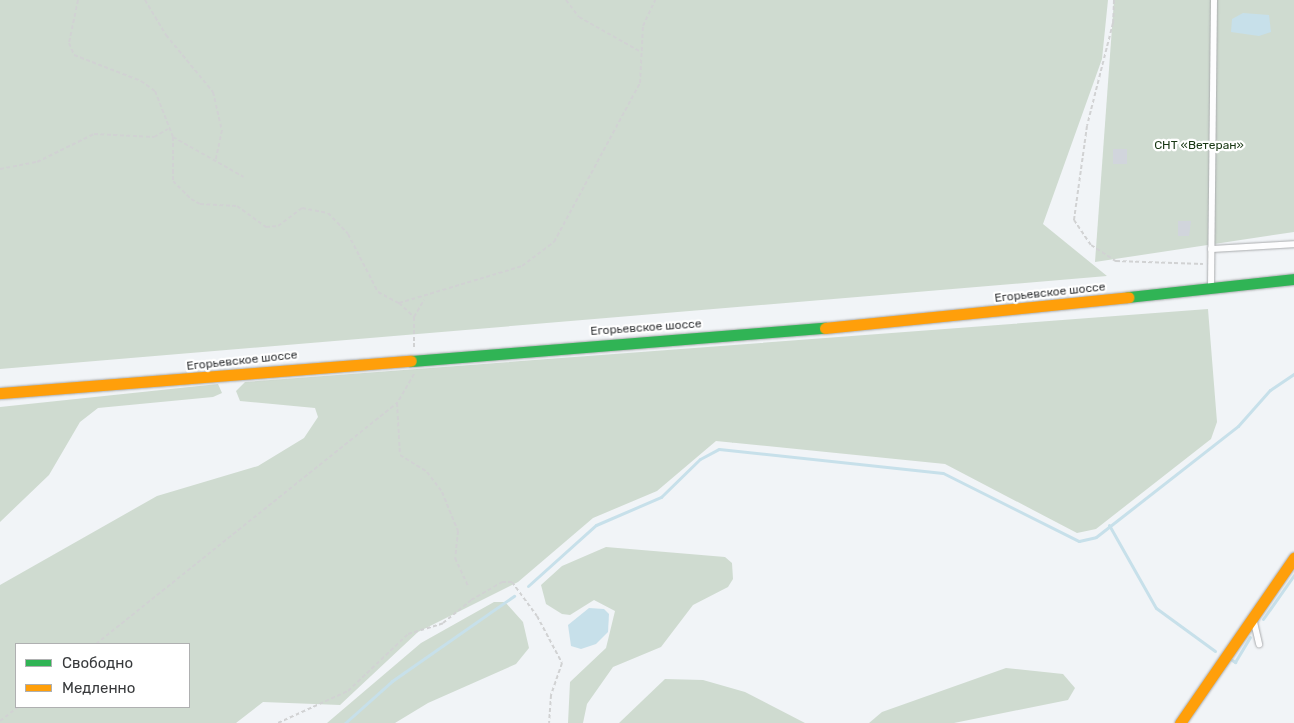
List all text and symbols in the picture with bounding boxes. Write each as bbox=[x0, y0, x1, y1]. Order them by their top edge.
park label: СНТ «Ветеран» bbox=[1154, 139, 1244, 153]
street label: Егорьевское шоссе bbox=[994, 280, 1106, 306]
street label: Егорьевское шоссе bbox=[590, 317, 702, 339]
street label: Егорьевское шоссе bbox=[186, 348, 298, 374]
legend bbox=[15, 643, 190, 708]
text: Свободно bbox=[62, 654, 133, 672]
text: Медленно bbox=[62, 679, 135, 697]

